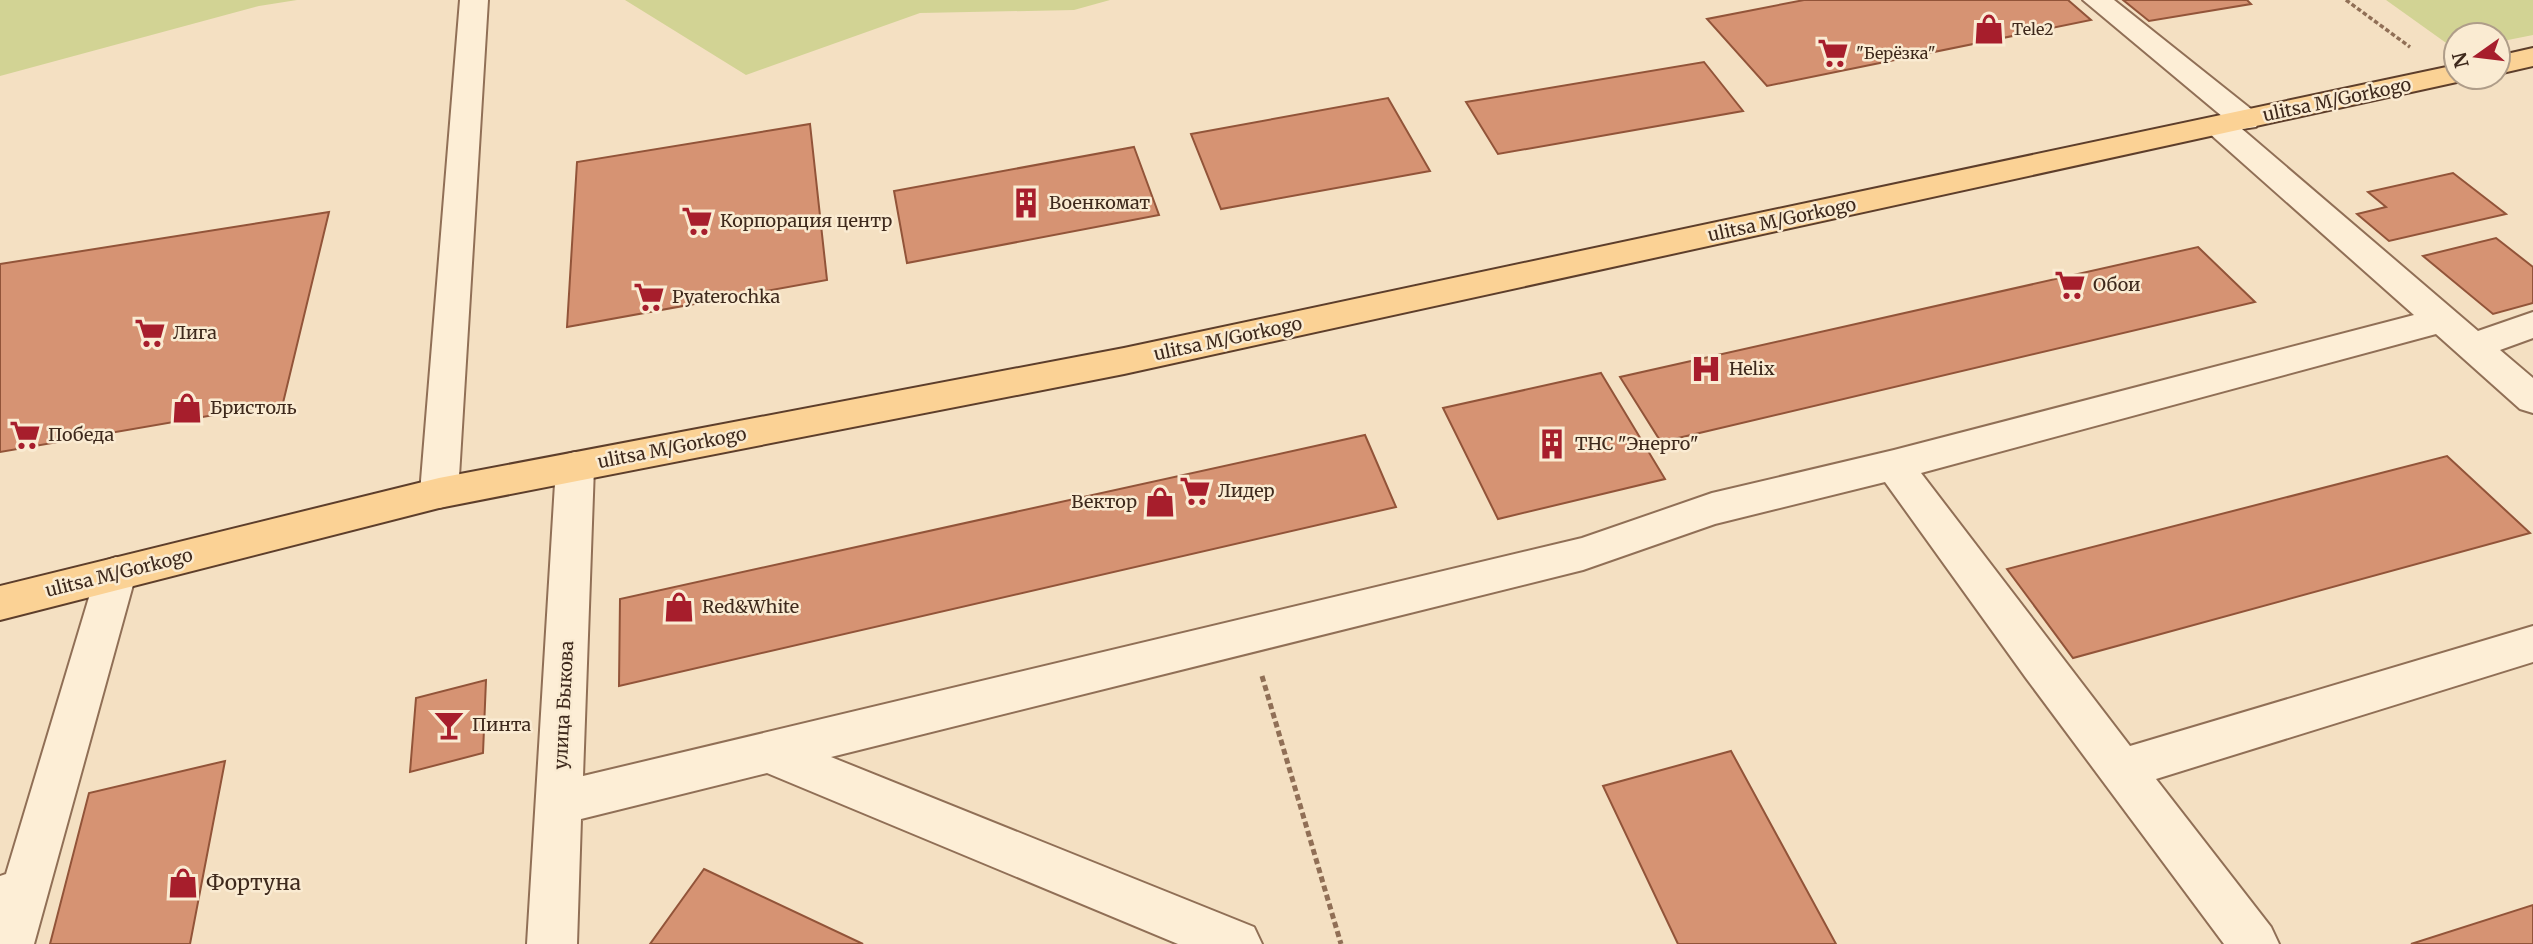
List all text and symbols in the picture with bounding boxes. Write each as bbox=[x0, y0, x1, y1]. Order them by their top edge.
shop icon: Tele2 bbox=[1972, 12, 2006, 46]
place label: Tele2 bbox=[2012, 19, 2054, 39]
north arrow bbox=[2442, 21, 2512, 91]
supermarket icon: "Берёзка" bbox=[1816, 36, 1850, 70]
place label: "Берёзка" bbox=[1856, 43, 1936, 63]
text: N bbox=[2447, 50, 2474, 70]
street label: ulitsa M/Gorkogo bbox=[2261, 73, 2413, 126]
building icon: Военкомат bbox=[1009, 186, 1043, 220]
place label: Военкомат bbox=[1049, 191, 1150, 214]
street label: ulitsa M/Gorkogo bbox=[1706, 193, 1858, 246]
supermarket icon: Корпорация центр bbox=[680, 204, 714, 238]
place label: Корпорация центр bbox=[720, 209, 892, 232]
supermarket icon: Обои bbox=[2053, 268, 2087, 302]
place label: Обои bbox=[2093, 273, 2141, 296]
supermarket icon: Pyaterochka bbox=[632, 280, 666, 314]
place label: Pyaterochka bbox=[672, 285, 781, 308]
street label: ulitsa M/Gorkogo bbox=[1152, 312, 1304, 365]
supermarket icon: Лига bbox=[133, 316, 167, 350]
place label: Лига bbox=[173, 321, 217, 344]
hospital icon: Helix bbox=[1689, 352, 1723, 386]
place label: Helix bbox=[1729, 357, 1775, 380]
shop icon: Бристоль bbox=[170, 391, 204, 425]
place label: Бристоль bbox=[210, 396, 297, 419]
supermarket icon: Победа bbox=[8, 418, 42, 452]
street label: ulitsa M/Gorkogo bbox=[596, 422, 748, 473]
place label: Победа bbox=[48, 423, 115, 446]
building icon: ТНС "Энерго" bbox=[1535, 427, 1569, 461]
place label: ТНС "Энерго" bbox=[1575, 432, 1699, 455]
supermarket icon: Лидер bbox=[1178, 474, 1212, 508]
place label: Лидер bbox=[1218, 479, 1275, 502]
shop icon: Вектор bbox=[1143, 485, 1177, 519]
place label: Вектор bbox=[1071, 490, 1137, 513]
street label: ulitsa M/Gorkogo bbox=[43, 543, 195, 602]
shop icon: Red&White bbox=[662, 590, 696, 624]
place label: Red&White bbox=[702, 595, 799, 618]
street label: улица Быкова bbox=[549, 640, 578, 770]
bar icon: Пинта bbox=[432, 708, 466, 742]
place label: Пинта bbox=[472, 713, 531, 736]
shop icon: Фортуна bbox=[166, 866, 200, 900]
place label: Фортуна bbox=[206, 869, 301, 896]

